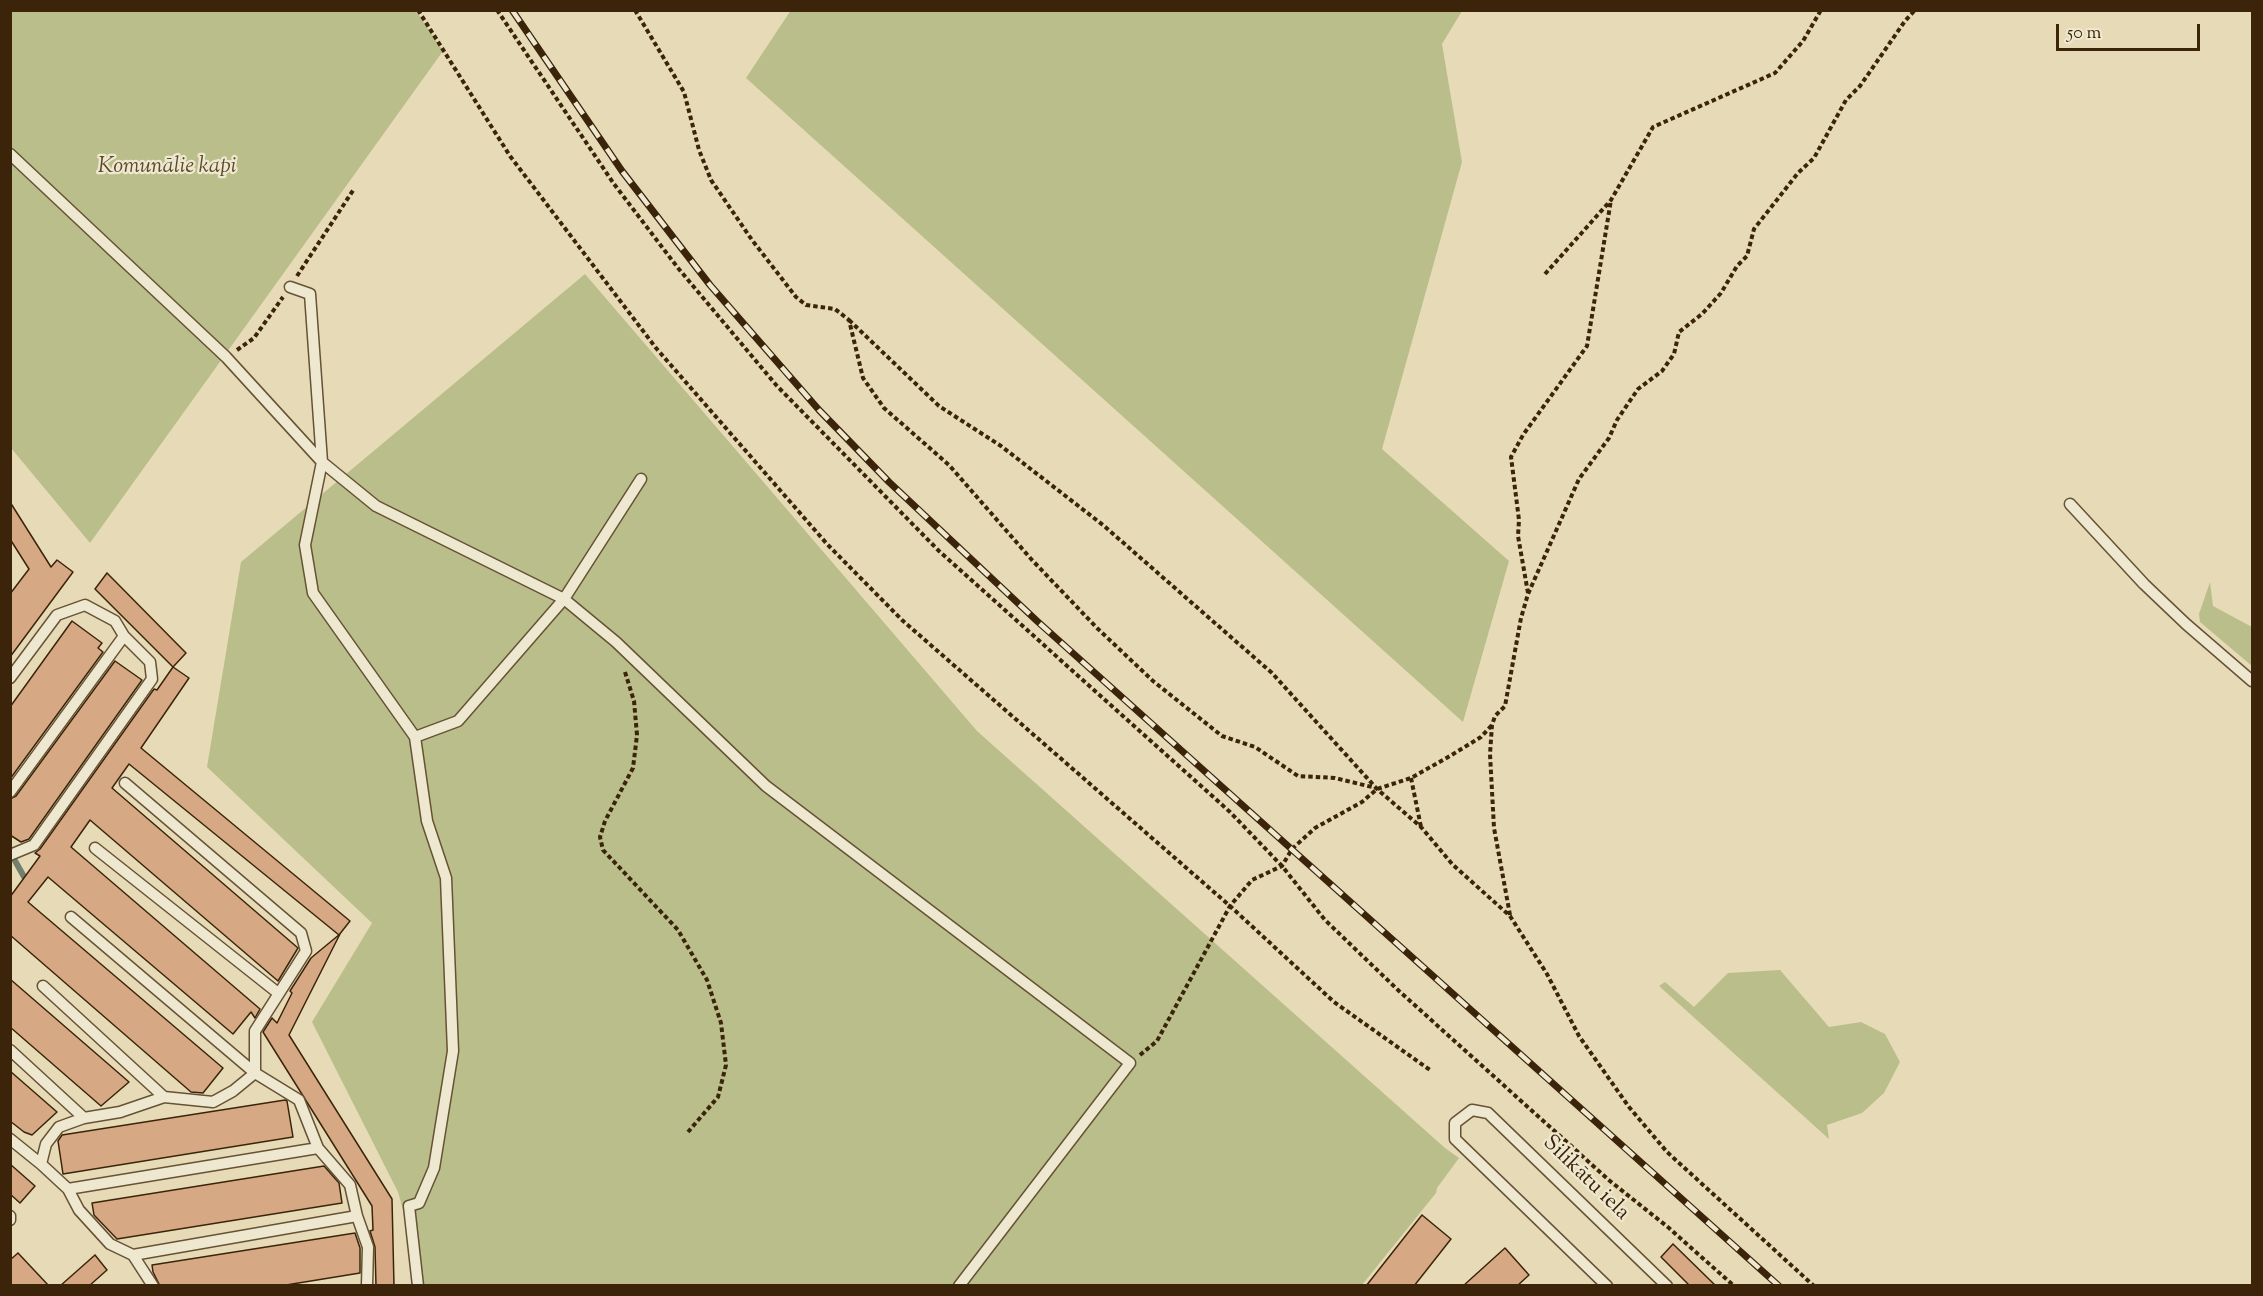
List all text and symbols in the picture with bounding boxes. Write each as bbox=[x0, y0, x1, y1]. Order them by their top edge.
scale bar bbox=[2059, 12, 2203, 50]
text: 50 m bbox=[2067, 21, 2101, 47]
park label: Komunālie kapi bbox=[98, 155, 236, 181]
street label: Silikātu iela bbox=[1536, 1131, 1634, 1227]

